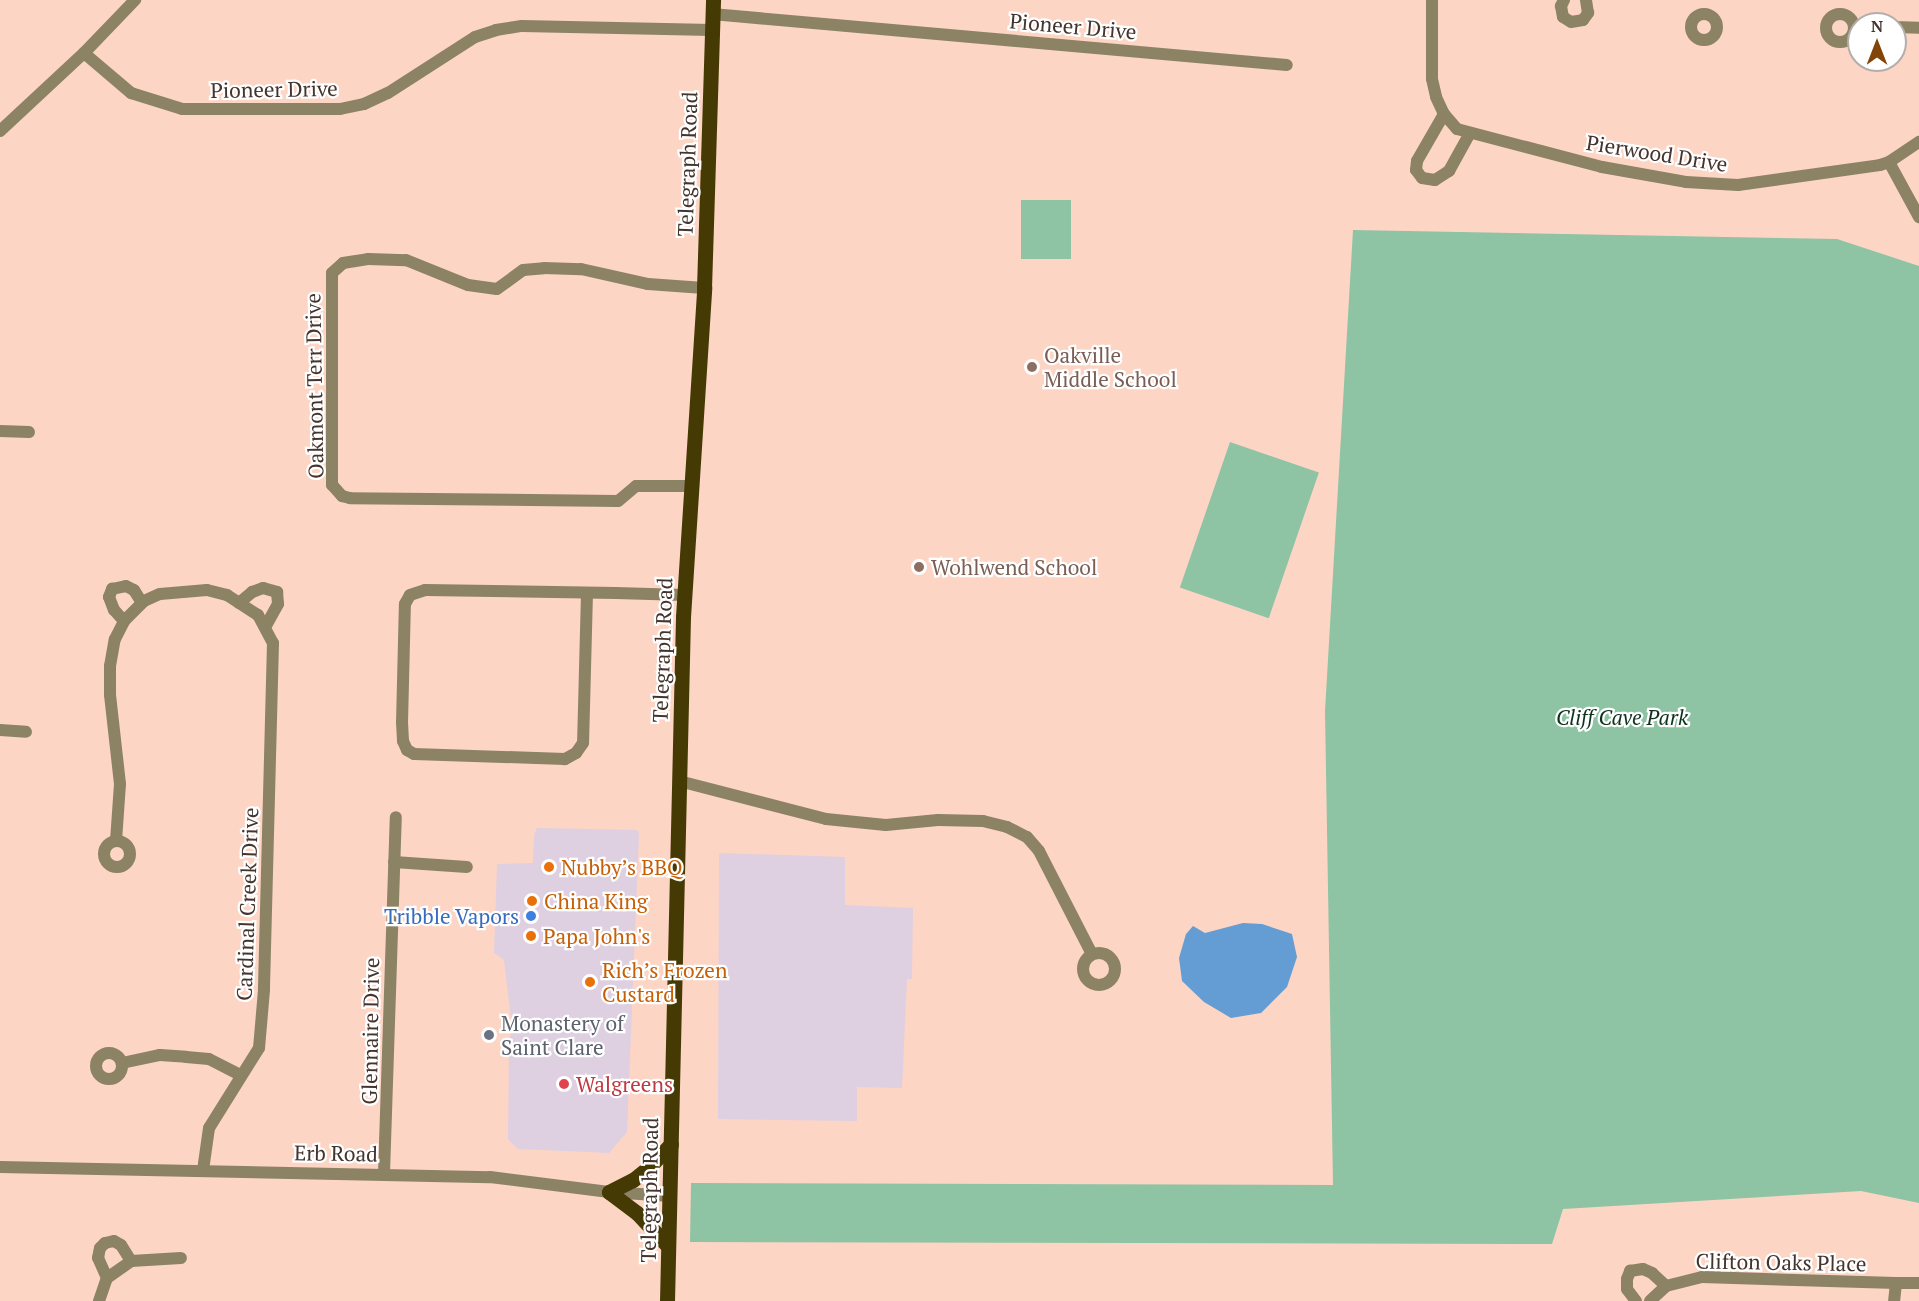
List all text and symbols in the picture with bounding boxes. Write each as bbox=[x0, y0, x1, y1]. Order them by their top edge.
street label: Pioneer Drive bbox=[1008, 8, 1138, 44]
north arrow bbox=[1847, 12, 1907, 72]
text: N bbox=[1871, 15, 1883, 37]
street label: Pioneer Drive bbox=[210, 75, 338, 103]
street label: Telegraph Road bbox=[672, 91, 702, 237]
street label: Pierwood Drive bbox=[1585, 129, 1729, 177]
street label: Oakmont Terr Drive bbox=[300, 293, 328, 479]
place label: Oakville Middle School bbox=[1044, 342, 1177, 392]
marker: Oakville Middle School bbox=[1025, 360, 1039, 374]
place label: Wohlwend School bbox=[931, 554, 1097, 580]
marker: Wohlwend School bbox=[912, 560, 926, 574]
street label: Telegraph Road bbox=[647, 577, 677, 723]
park label: Cliff Cave Park bbox=[1556, 704, 1688, 730]
street label: Cardinal Creek Drive bbox=[231, 807, 263, 1001]
place label: Nubby’s BBQ bbox=[561, 854, 683, 880]
marker: Nubby’s BBQ bbox=[542, 860, 556, 874]
place label: China King bbox=[544, 888, 648, 914]
marker: China King bbox=[525, 894, 539, 908]
place label: Tribble Vapors bbox=[383, 903, 519, 929]
marker: Tribble Vapors bbox=[524, 909, 538, 923]
place label: Papa John's bbox=[543, 923, 650, 949]
marker: Papa John's bbox=[524, 929, 538, 943]
street label: Glennaire Drive bbox=[356, 957, 384, 1105]
place label: Rich’s Frozen Custard bbox=[602, 957, 727, 1007]
marker: Rich’s Frozen Custard bbox=[583, 975, 597, 989]
place label: Monastery of Saint Clare bbox=[501, 1010, 624, 1060]
marker: Monastery of Saint Clare bbox=[482, 1028, 496, 1042]
place label: Walgreens bbox=[576, 1071, 673, 1097]
marker: Walgreens bbox=[557, 1077, 571, 1091]
street label: Telegraph Road bbox=[635, 1117, 663, 1263]
street label: Erb Road bbox=[294, 1140, 378, 1166]
street label: Clifton Oaks Place bbox=[1695, 1248, 1867, 1276]

